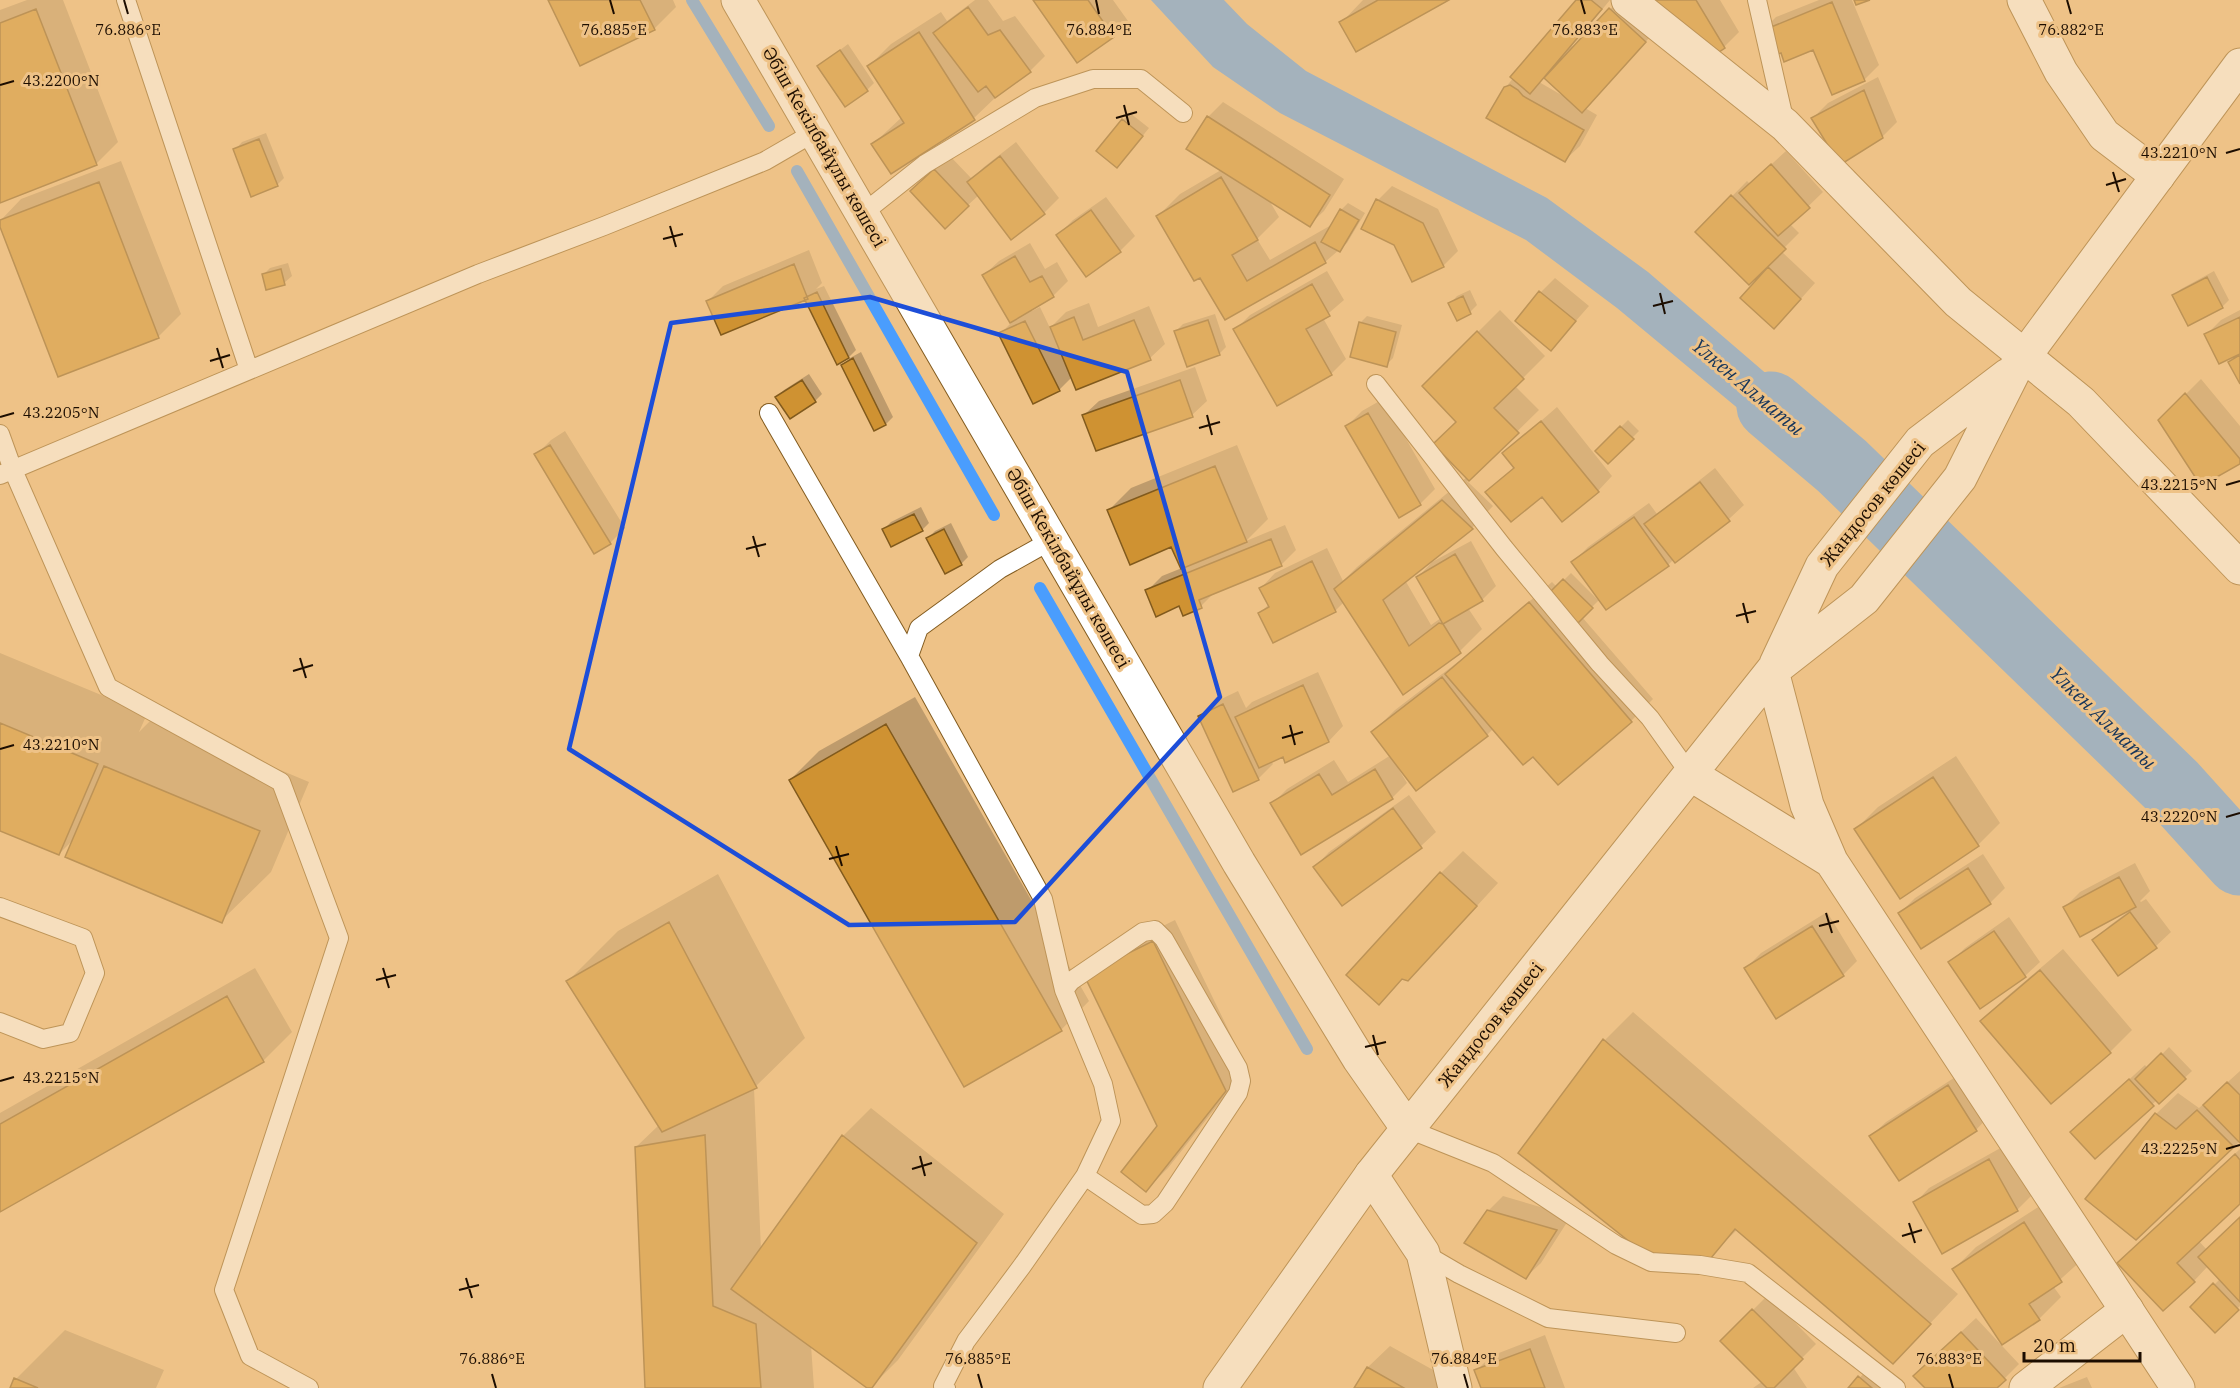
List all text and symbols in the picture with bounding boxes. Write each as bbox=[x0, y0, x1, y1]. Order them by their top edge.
text: 76.886°E bbox=[95, 20, 161, 39]
text: 76.885°E bbox=[581, 20, 647, 39]
text: 76.884°E bbox=[1066, 20, 1132, 39]
text: 76.883°E bbox=[1552, 20, 1618, 39]
text: 76.882°E bbox=[2038, 20, 2104, 39]
street label: Әбіш Кекілбайұлы көшесі bbox=[758, 42, 891, 251]
text: 43.2200°N bbox=[23, 71, 99, 90]
text: 43.2210°N bbox=[2141, 143, 2217, 162]
water label: Үлкен Алматы bbox=[1687, 332, 1810, 441]
text: 43.2205°N bbox=[23, 403, 99, 422]
street label: Жандосов көшесі bbox=[1815, 436, 1930, 571]
street label: Әбіш Кекілбайұлы көшесі bbox=[1002, 463, 1135, 672]
text: 43.2215°N bbox=[2141, 475, 2217, 494]
water label: Үлкен Алматы bbox=[2044, 660, 2162, 775]
text: 43.2210°N bbox=[23, 735, 99, 754]
text: 43.2220°N bbox=[2141, 807, 2217, 826]
street label: Жандосов көшесі bbox=[1433, 957, 1548, 1092]
text: 43.2215°N bbox=[23, 1068, 99, 1087]
text: 43.2225°N bbox=[2141, 1139, 2217, 1158]
scale bar bbox=[2024, 1325, 2140, 1363]
text: 20 m bbox=[2033, 1334, 2076, 1357]
text: 76.886°E bbox=[459, 1349, 525, 1368]
text: 76.885°E bbox=[945, 1349, 1011, 1368]
text: 76.884°E bbox=[1431, 1349, 1497, 1368]
text: 76.883°E bbox=[1916, 1349, 1982, 1368]

